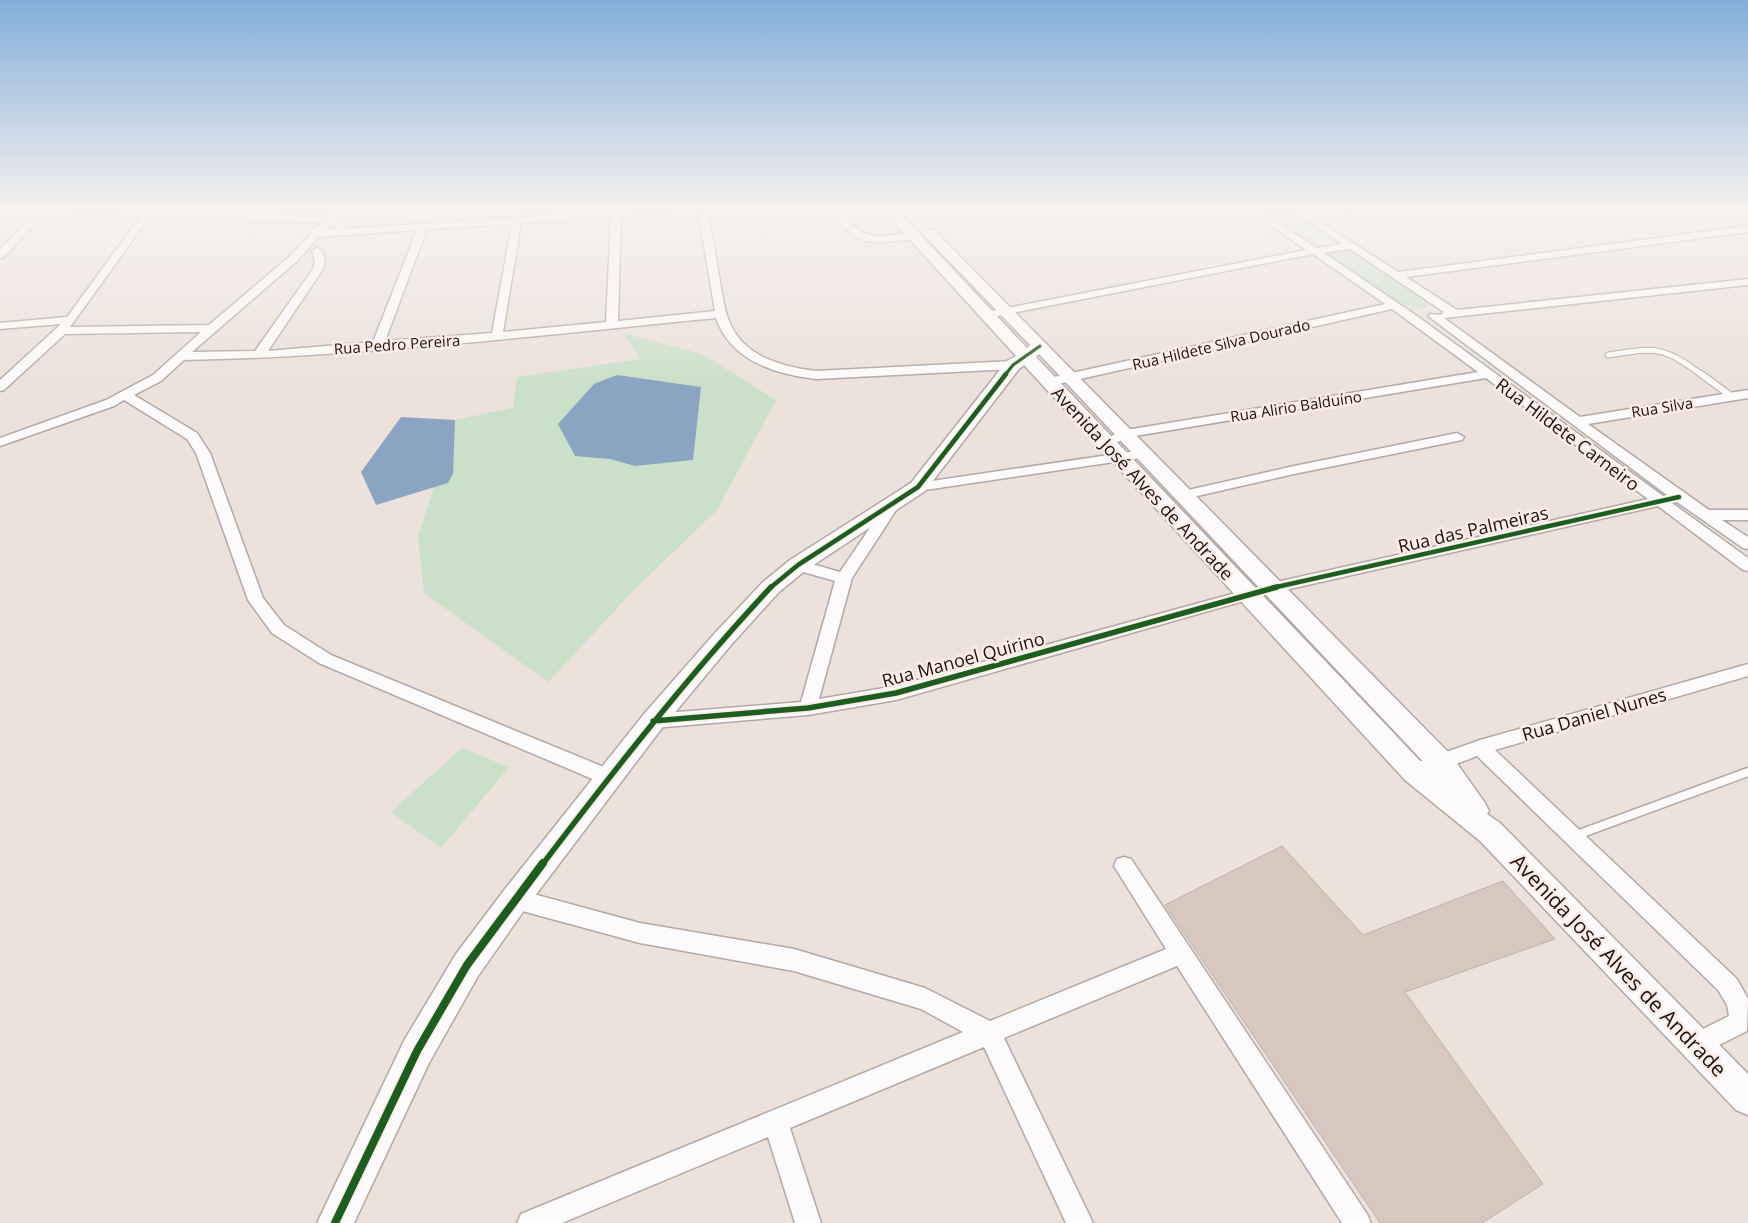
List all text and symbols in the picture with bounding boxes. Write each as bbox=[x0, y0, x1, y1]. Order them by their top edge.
street label: Rua Hildete Silva Dourado bbox=[1130, 314, 1312, 374]
street label: Rua Pedro Pereira bbox=[333, 330, 461, 358]
street label: Rua Hildete Carneiro bbox=[1491, 372, 1645, 496]
street label: Avenida José Alves de Andrade bbox=[1047, 381, 1239, 585]
street label: Rua Alirio Balduíno bbox=[1229, 386, 1363, 426]
street label: Rua Silva bbox=[1630, 392, 1694, 422]
street label: Rua das Palmeiras bbox=[1395, 500, 1551, 558]
street label: Rua Manoel Quirino bbox=[879, 626, 1047, 692]
street label: Rua Daniel Nunes bbox=[1519, 682, 1669, 746]
street label: Avenida José Alves de Andrade bbox=[1505, 848, 1733, 1082]

